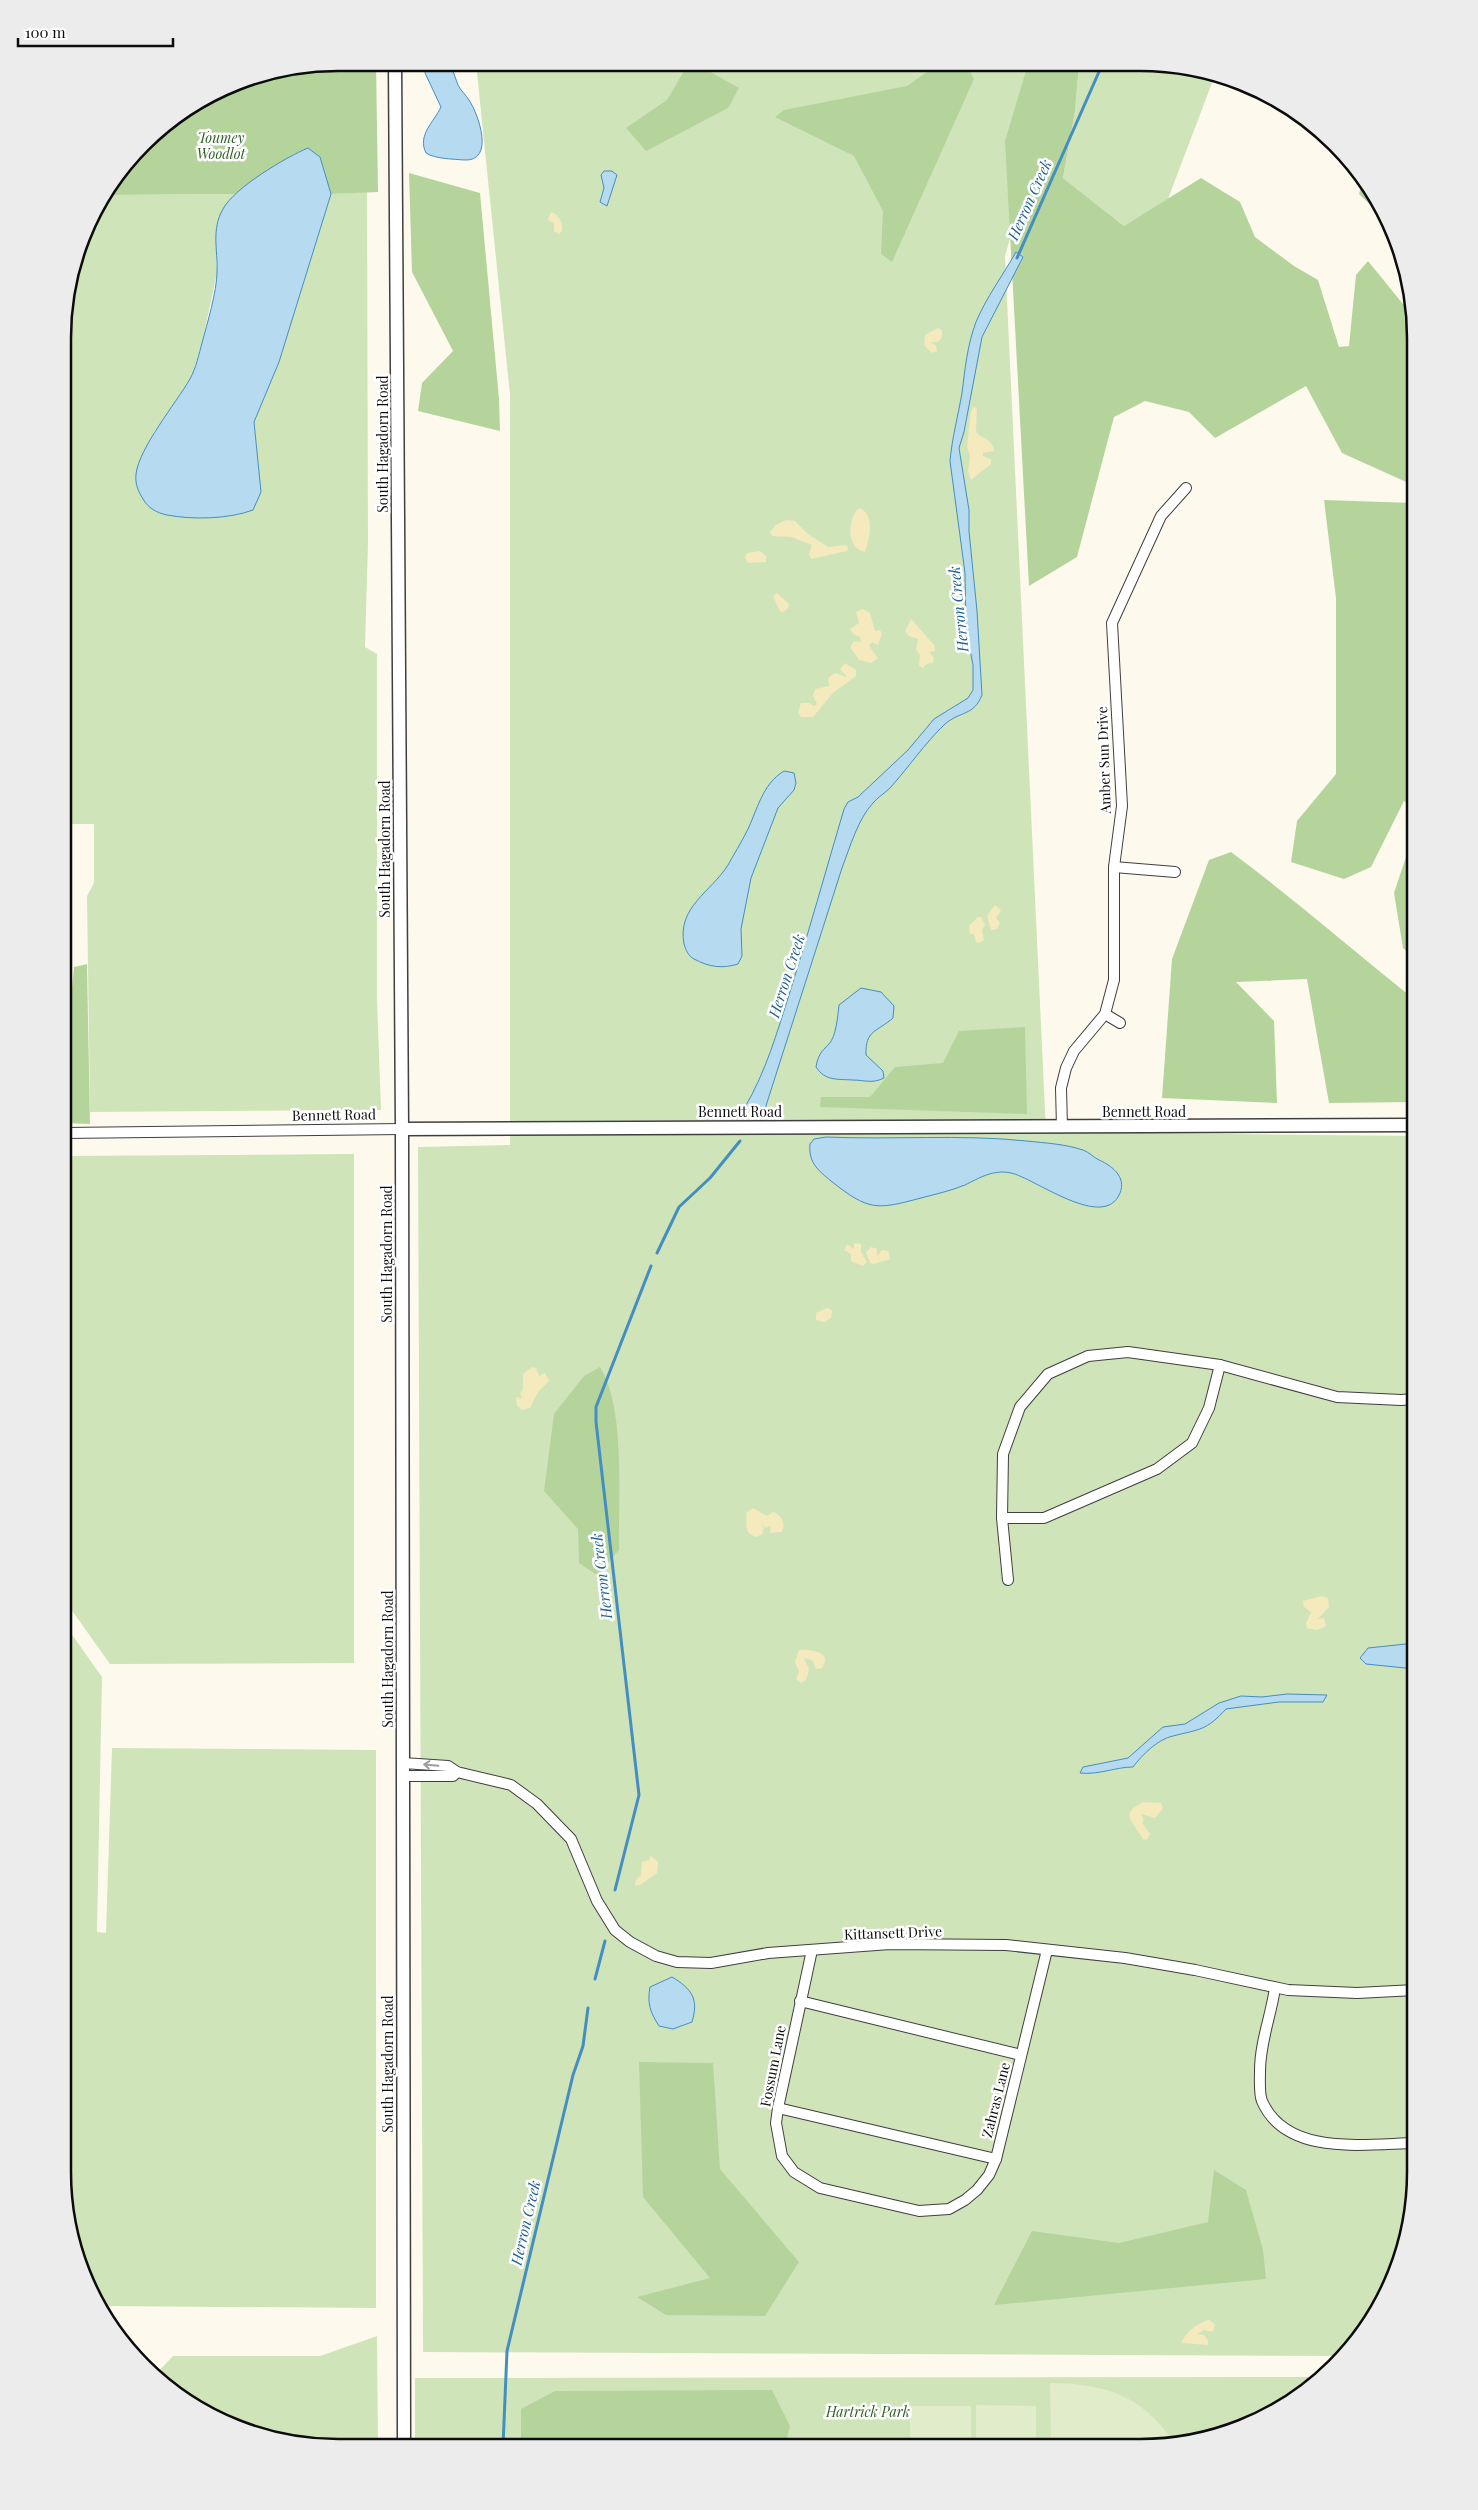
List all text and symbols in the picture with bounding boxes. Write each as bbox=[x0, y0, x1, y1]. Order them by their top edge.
scale bar bbox=[18, 15, 172, 47]
text: 100 m bbox=[25, 22, 66, 42]
park label: Toumey Woodlot bbox=[197, 128, 247, 163]
water label: Herron Creek bbox=[1002, 156, 1056, 244]
street label: South Hagadorn Road bbox=[373, 375, 392, 513]
water label: Herron Creek bbox=[944, 565, 973, 654]
street label: Amber Sun Drive bbox=[1092, 706, 1115, 815]
street label: South Hagadorn Road bbox=[375, 780, 394, 918]
water label: Herron Creek bbox=[763, 931, 809, 1021]
street label: Bennett Road bbox=[698, 1102, 782, 1121]
street label: Bennett Road bbox=[1102, 1102, 1186, 1121]
street label: Bennett Road bbox=[292, 1104, 376, 1125]
street label: South Hagadorn Road bbox=[377, 1185, 396, 1323]
water label: Herron Creek bbox=[586, 1532, 616, 1621]
street label: South Hagadorn Road bbox=[378, 1590, 397, 1728]
one-way arrow bbox=[423, 1760, 439, 1770]
street label: Kittansett Drive bbox=[844, 1921, 942, 1944]
street label: South Hagadorn Road bbox=[378, 1995, 397, 2133]
street label: Fossum Lane bbox=[755, 2024, 790, 2108]
street label: Zahras Lane bbox=[977, 2060, 1014, 2140]
water label: Herron Creek bbox=[505, 2178, 545, 2268]
park label: Hartrick Park bbox=[825, 2402, 910, 2421]

